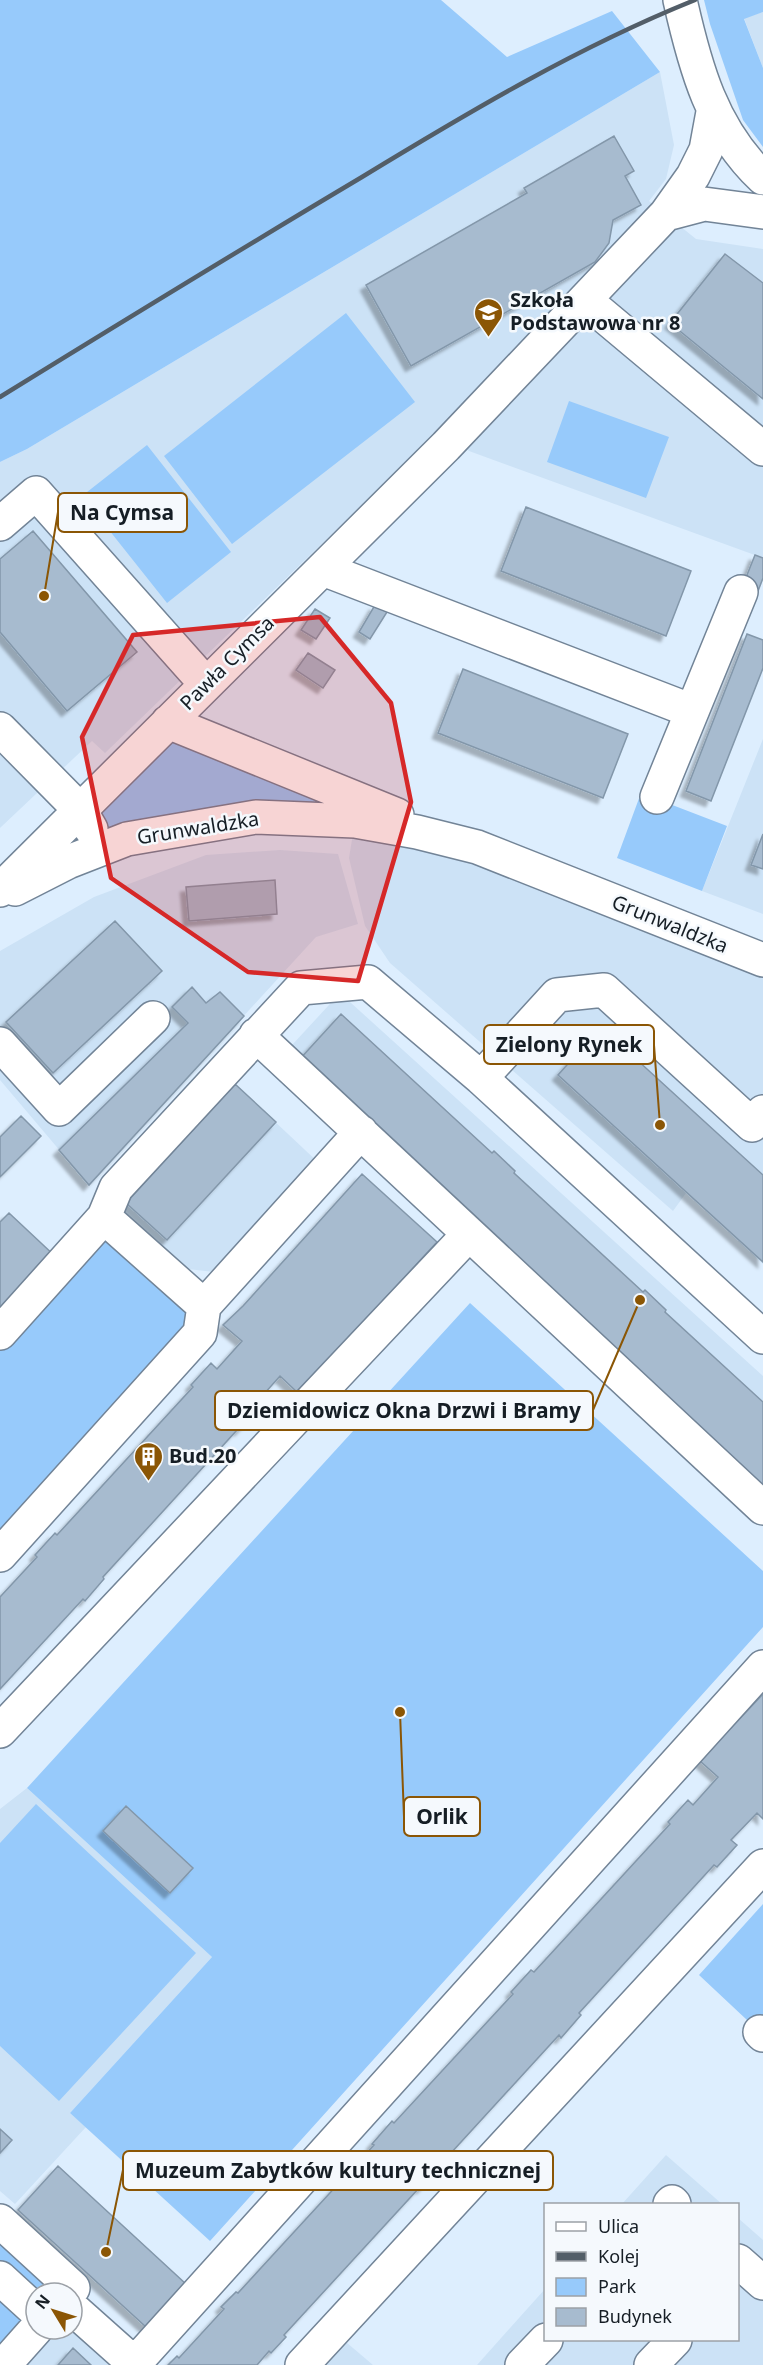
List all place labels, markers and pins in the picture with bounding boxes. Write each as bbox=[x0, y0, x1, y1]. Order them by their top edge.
place label: Szkoła Podstawowa nr 8 bbox=[510, 286, 680, 336]
school or university icon: Szkoła Podstawowa nr 8 bbox=[473, 296, 505, 338]
callout: Na Cymsa bbox=[58, 493, 187, 532]
callout: Zielony Rynek bbox=[484, 1025, 654, 1064]
callout: Dziemidowicz Okna Drzwi i Bramy bbox=[215, 1391, 593, 1430]
building icon: Bud.20 bbox=[132, 1440, 164, 1482]
place label: Bud.20 bbox=[169, 1442, 236, 1469]
callout: Orlik bbox=[404, 1797, 480, 1836]
callout: Muzeum Zabytków kultury technicznej bbox=[123, 2151, 553, 2190]

